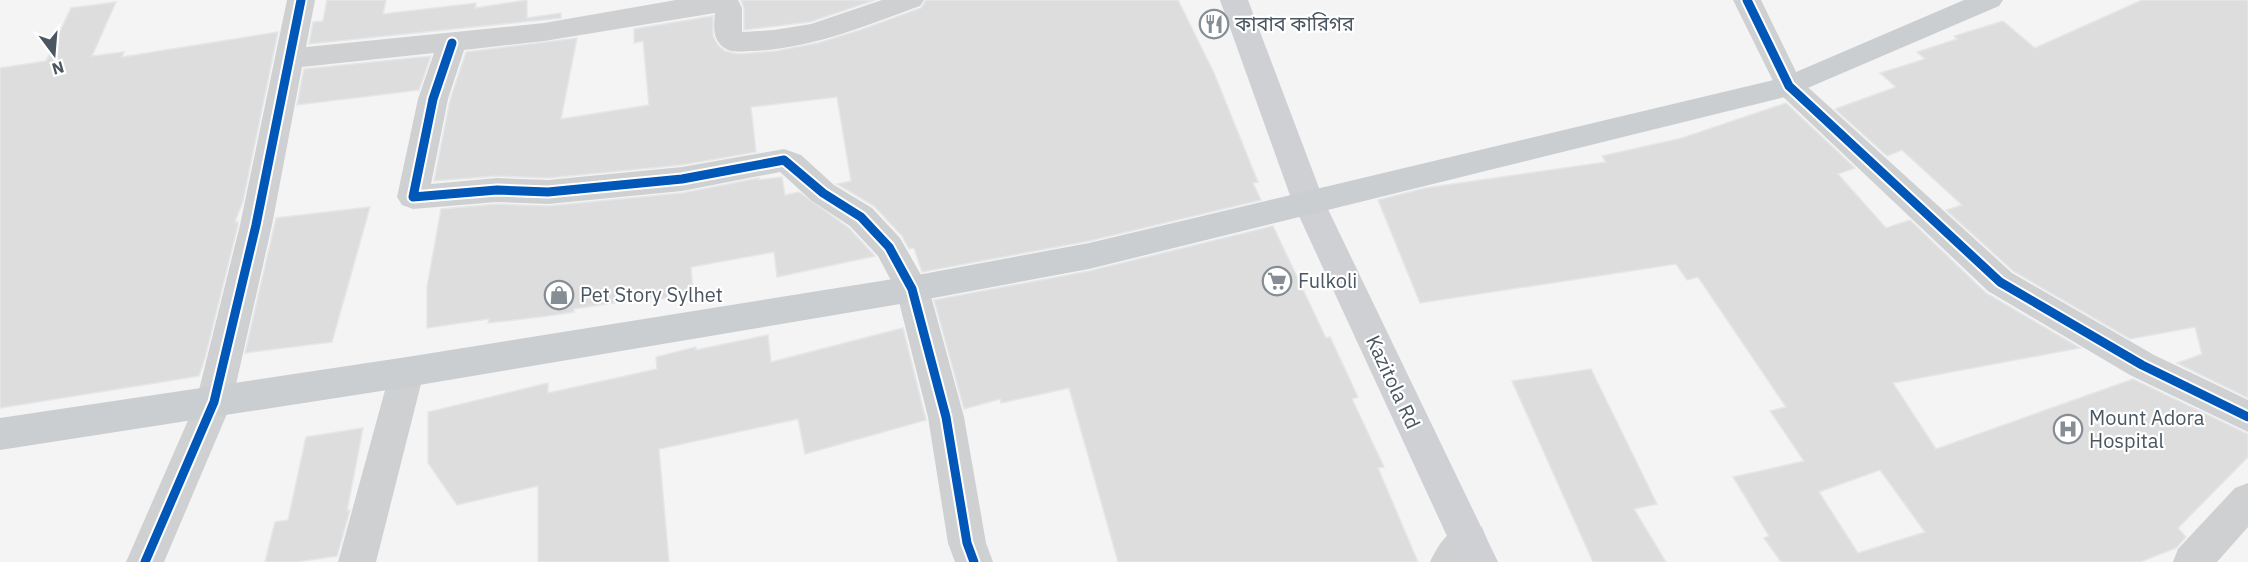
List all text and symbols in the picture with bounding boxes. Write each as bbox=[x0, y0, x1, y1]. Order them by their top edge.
restaurant icon: কাবাব কারিগর bbox=[1198, 8, 1230, 40]
place label: কাবাব কারিগর bbox=[1234, 10, 1355, 37]
north arrow bbox=[24, 24, 84, 84]
text: N bbox=[50, 57, 66, 80]
supermarket icon: Fulkoli bbox=[1261, 265, 1293, 297]
place label: Fulkoli bbox=[1298, 267, 1357, 294]
shop icon: Pet Story Sylhet bbox=[543, 279, 575, 311]
place label: Pet Story Sylhet bbox=[580, 281, 723, 308]
street label: Kazitola Rd bbox=[1360, 331, 1427, 433]
place label: Mount Adora Hospital bbox=[2089, 404, 2205, 454]
hospital icon: Mount Adora Hospital bbox=[2052, 413, 2084, 445]

